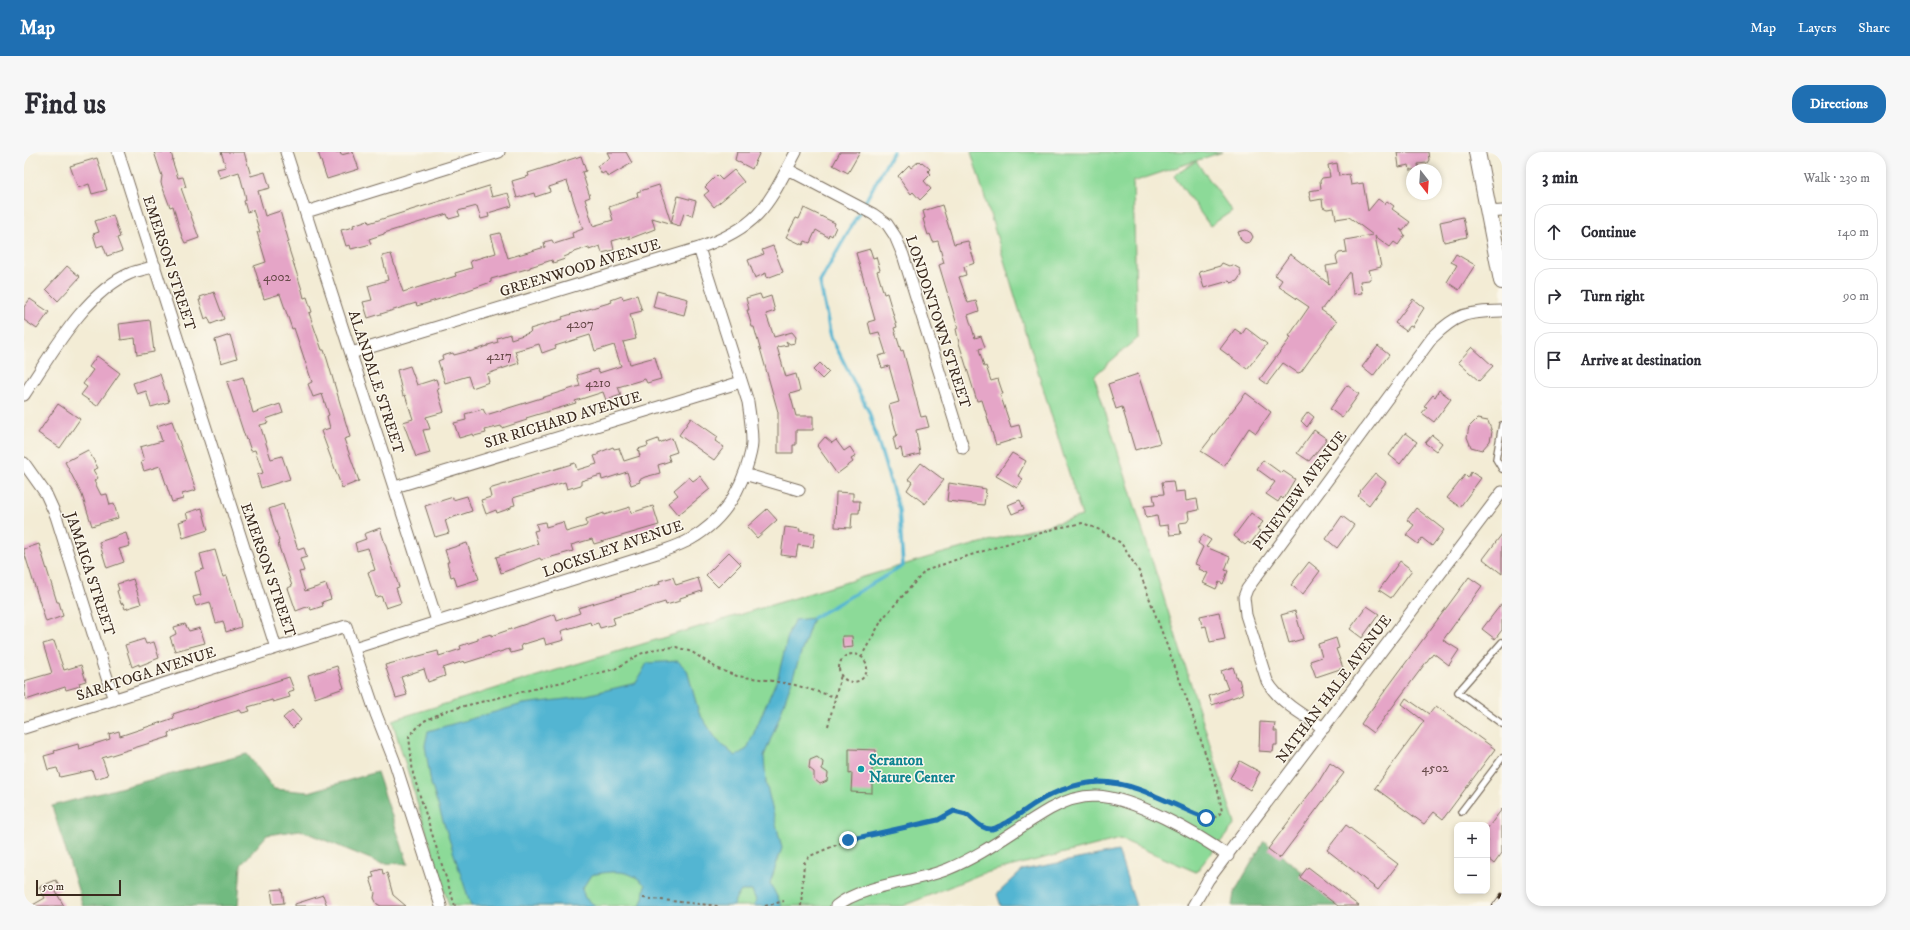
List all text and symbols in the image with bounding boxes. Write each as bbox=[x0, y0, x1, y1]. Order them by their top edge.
text: Map bbox=[20, 17, 55, 40]
text: Map bbox=[1750, 19, 1776, 37]
text: Layers bbox=[1798, 19, 1836, 37]
text: Share bbox=[1858, 19, 1890, 37]
button: Directions bbox=[1792, 85, 1886, 123]
text: Find us bbox=[24, 87, 106, 122]
north arrow bbox=[1406, 164, 1442, 200]
text: 3 min bbox=[1542, 167, 1578, 189]
text: Walk · 230 m bbox=[1804, 170, 1870, 186]
street label: EMERSON STREET bbox=[138, 193, 200, 333]
icon: ahead bbox=[1543, 221, 1565, 243]
text: Continue bbox=[1581, 223, 1636, 242]
text: 140 m bbox=[1837, 224, 1869, 240]
street label: LONDONTOWN STREET bbox=[901, 233, 975, 411]
street label: GREENWOOD AVENUE bbox=[497, 234, 663, 301]
house number: 4002 bbox=[263, 269, 292, 285]
icon: right bbox=[1543, 285, 1565, 307]
text: Turn right bbox=[1581, 287, 1644, 306]
text: 90 m bbox=[1843, 288, 1869, 304]
street label: ALANDALE STREET bbox=[344, 308, 408, 457]
house number: 4207 bbox=[566, 316, 594, 332]
house number: 4217 bbox=[486, 348, 512, 364]
icon: arrive bbox=[1543, 349, 1565, 371]
text: Arrive at destination bbox=[1581, 351, 1701, 370]
house number: 4210 bbox=[585, 375, 611, 391]
street label: SIR RICHARD AVENUE bbox=[482, 387, 644, 453]
street label: PINEVIEW AVENUE bbox=[1249, 427, 1351, 555]
street label: EMERSON STREET bbox=[236, 500, 300, 640]
street label: JAMAICA STREET bbox=[60, 508, 119, 639]
street label: LOCKSLEY AVENUE bbox=[540, 516, 686, 582]
street label: NATHAN HALE AVENUE bbox=[1272, 611, 1396, 767]
street label: SARATOGA AVENUE bbox=[74, 642, 219, 706]
place label: Scranton Nature Center bbox=[869, 751, 955, 787]
house number: 4502 bbox=[1421, 760, 1449, 776]
marker: Scranton Nature Center bbox=[856, 764, 866, 774]
route start bbox=[1197, 809, 1215, 827]
map controls bbox=[1454, 822, 1490, 894]
button: + bbox=[1454, 822, 1490, 858]
route end bbox=[839, 831, 857, 849]
button: − bbox=[1454, 858, 1490, 894]
scale bar bbox=[36, 878, 121, 897]
text: 50 m bbox=[42, 880, 64, 894]

